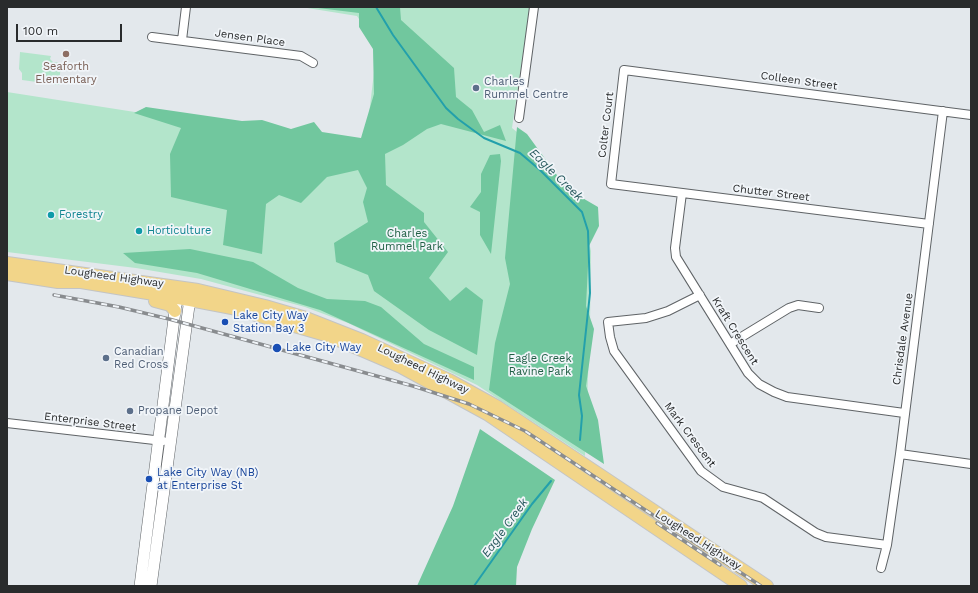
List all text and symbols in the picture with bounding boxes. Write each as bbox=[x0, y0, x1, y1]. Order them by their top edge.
scale bar bbox=[18, 16, 124, 42]
text: 100 m bbox=[23, 24, 58, 38]
street label: Jensen Place bbox=[214, 27, 286, 49]
marker: Seaforth Elementary bbox=[61, 49, 71, 59]
place label: Seaforth Elementary bbox=[35, 60, 97, 86]
street label: Colleen Street bbox=[760, 69, 838, 93]
place label: Charles Rummel Centre bbox=[484, 75, 568, 101]
marker: Charles Rummel Centre bbox=[471, 83, 481, 93]
street label: Colter Court bbox=[595, 91, 617, 159]
water label: Eagle Creek bbox=[526, 146, 586, 204]
street label: Chutter Street bbox=[732, 182, 810, 204]
place label: Forestry bbox=[59, 208, 103, 222]
marker: Forestry bbox=[46, 210, 56, 220]
place label: Horticulture bbox=[147, 224, 211, 238]
marker: Horticulture bbox=[134, 226, 144, 236]
park label: Charles Rummel Park bbox=[371, 227, 443, 253]
street label: Lougheed Highway bbox=[64, 264, 164, 290]
street label: Chrisdale Avenue bbox=[890, 292, 916, 386]
street label: Kraft Crescent bbox=[709, 295, 761, 367]
place label: Lake City Way Station Bay 3 bbox=[233, 309, 308, 335]
marker: Lake City Way Station Bay 3 bbox=[220, 317, 230, 327]
place label: Lake City Way bbox=[286, 341, 361, 355]
street label: Lougheed Highway bbox=[375, 341, 471, 397]
marker: Lake City Way bbox=[271, 342, 283, 354]
place label: Canadian Red Cross bbox=[114, 345, 168, 371]
park label: Eagle Creek Ravine Park bbox=[508, 352, 572, 378]
marker: Canadian Red Cross bbox=[101, 353, 111, 363]
street label: Mark Crescent bbox=[661, 400, 719, 470]
place label: Propane Depot bbox=[138, 404, 218, 418]
marker: Propane Depot bbox=[125, 406, 135, 416]
street label: Enterprise Street bbox=[43, 410, 137, 434]
place label: Lake City Way (NB) at Enterprise St bbox=[157, 466, 258, 492]
marker: Lake City Way (NB) at Enterprise St bbox=[144, 474, 154, 484]
water label: Eagle Creek bbox=[479, 496, 531, 560]
street label: Lougheed Highway bbox=[652, 507, 744, 573]

